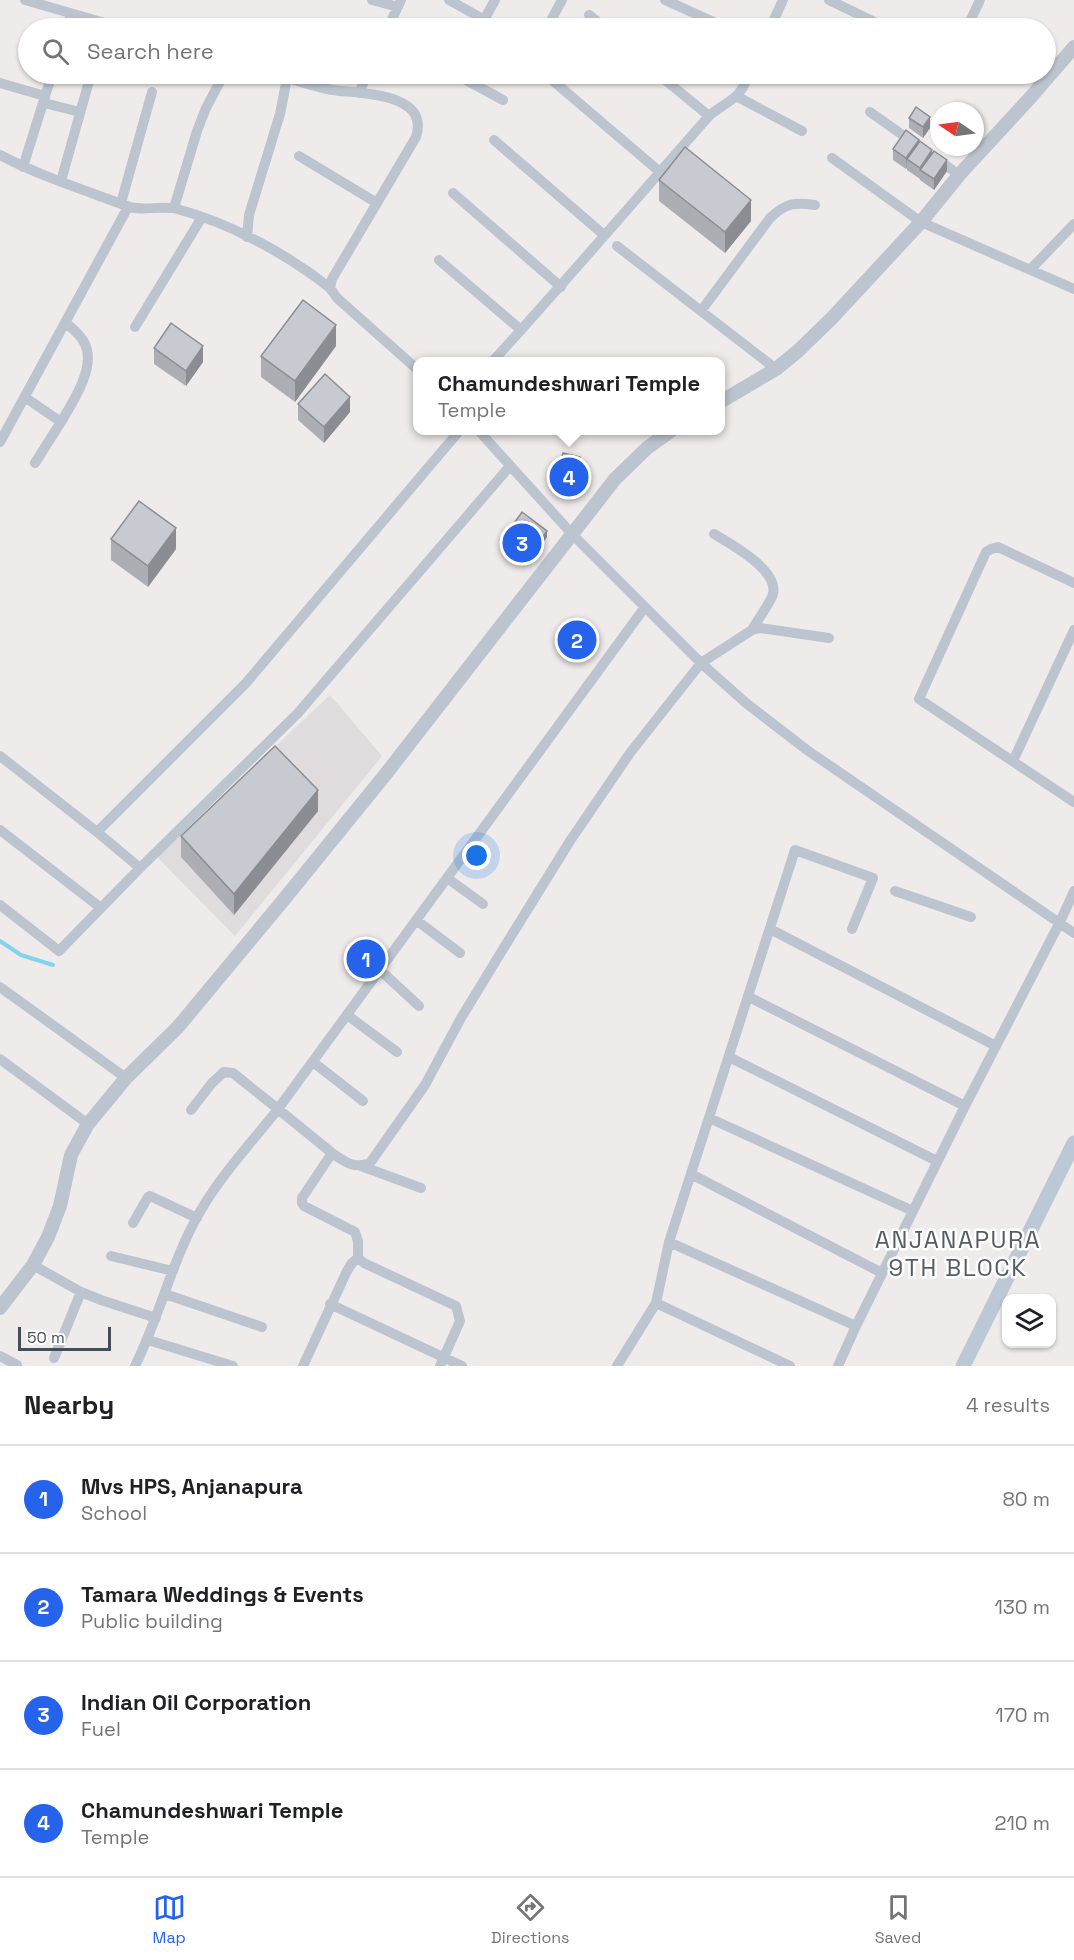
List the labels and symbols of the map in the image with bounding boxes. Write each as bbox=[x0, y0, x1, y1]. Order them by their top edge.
north arrow bbox=[930, 102, 984, 156]
pin: 4 bbox=[550, 454, 588, 500]
pin: 3 bbox=[502, 520, 542, 566]
pin: 2 bbox=[558, 618, 596, 662]
your location bbox=[462, 841, 491, 870]
pin: 1 bbox=[346, 936, 386, 982]
district label: ANJANAPURA 9TH BLOCK bbox=[875, 1224, 1041, 1283]
scale bar bbox=[18, 1324, 111, 1352]

